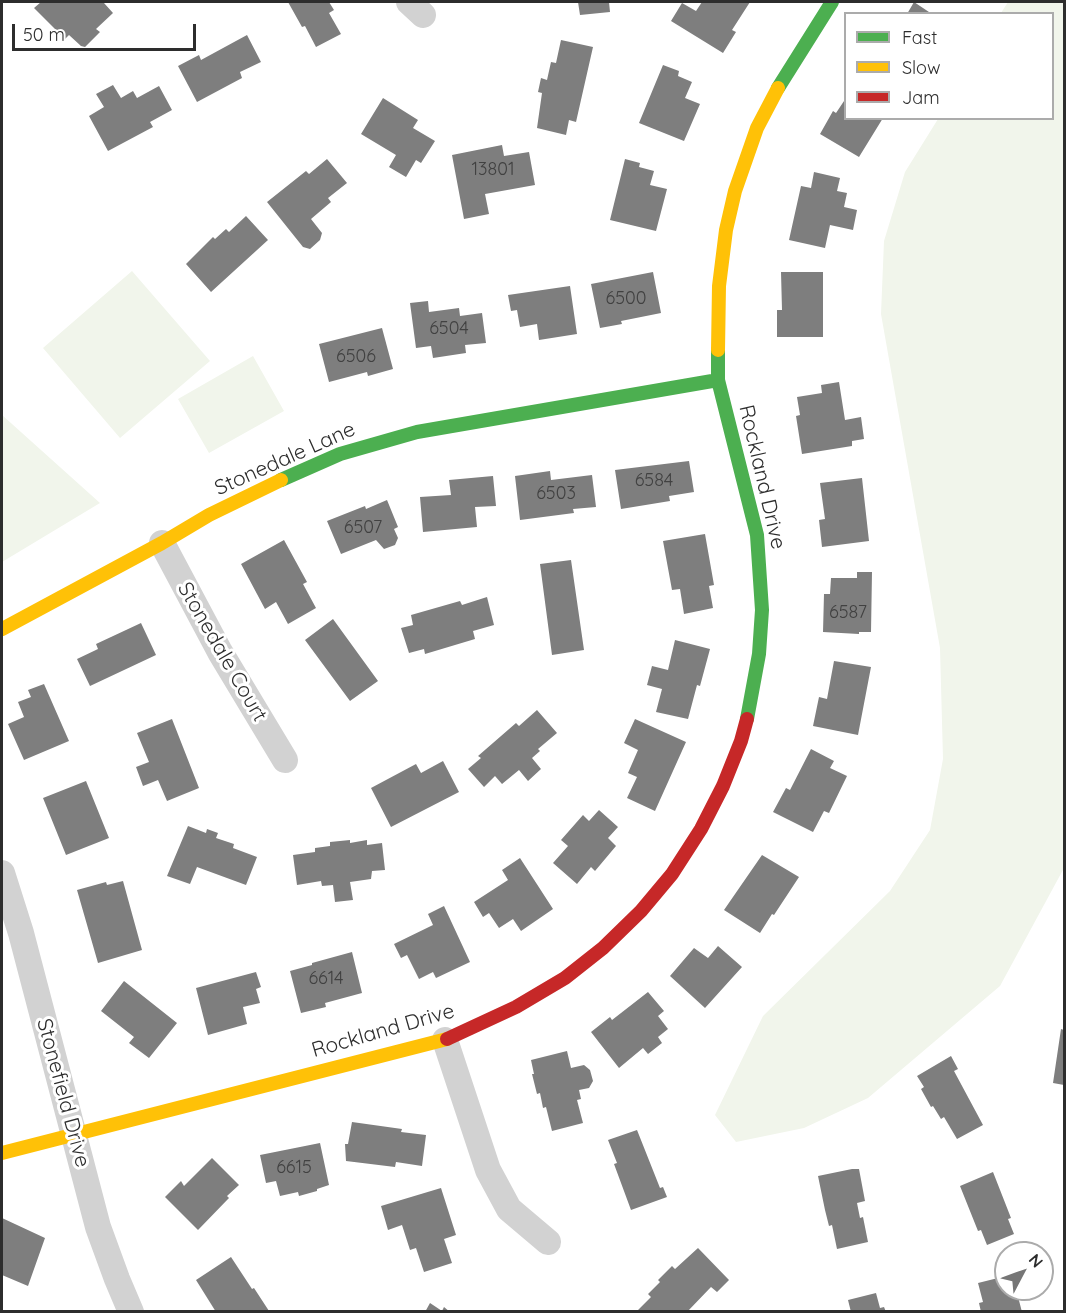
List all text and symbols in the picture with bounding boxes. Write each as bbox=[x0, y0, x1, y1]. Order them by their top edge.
scale bar bbox=[15, 12, 200, 50]
legend bbox=[844, 12, 1054, 120]
text: 50 m bbox=[23, 23, 65, 46]
text: Fast bbox=[902, 26, 937, 49]
text: Slow bbox=[902, 56, 940, 79]
text: Jam bbox=[902, 86, 940, 109]
house number: 13801 bbox=[471, 159, 515, 181]
house number: 6500 bbox=[606, 288, 646, 310]
house number: 6504 bbox=[429, 318, 469, 340]
house number: 6506 bbox=[336, 346, 376, 368]
street label: Rockland Drive bbox=[733, 402, 791, 552]
street label: Stonedale Lane bbox=[211, 417, 359, 501]
house number: 6584 bbox=[635, 470, 673, 492]
house number: 6503 bbox=[536, 483, 576, 505]
house number: 6507 bbox=[344, 517, 382, 539]
street label: Stonedale Court bbox=[172, 578, 272, 726]
house number: 6587 bbox=[829, 602, 867, 624]
house number: 6614 bbox=[308, 968, 344, 990]
street label: Rockland Drive bbox=[309, 999, 457, 1063]
street label: Stonefield Drive bbox=[31, 1016, 95, 1170]
house number: 6615 bbox=[276, 1157, 312, 1179]
north arrow bbox=[994, 1241, 1054, 1301]
text: N bbox=[1025, 1249, 1047, 1271]

